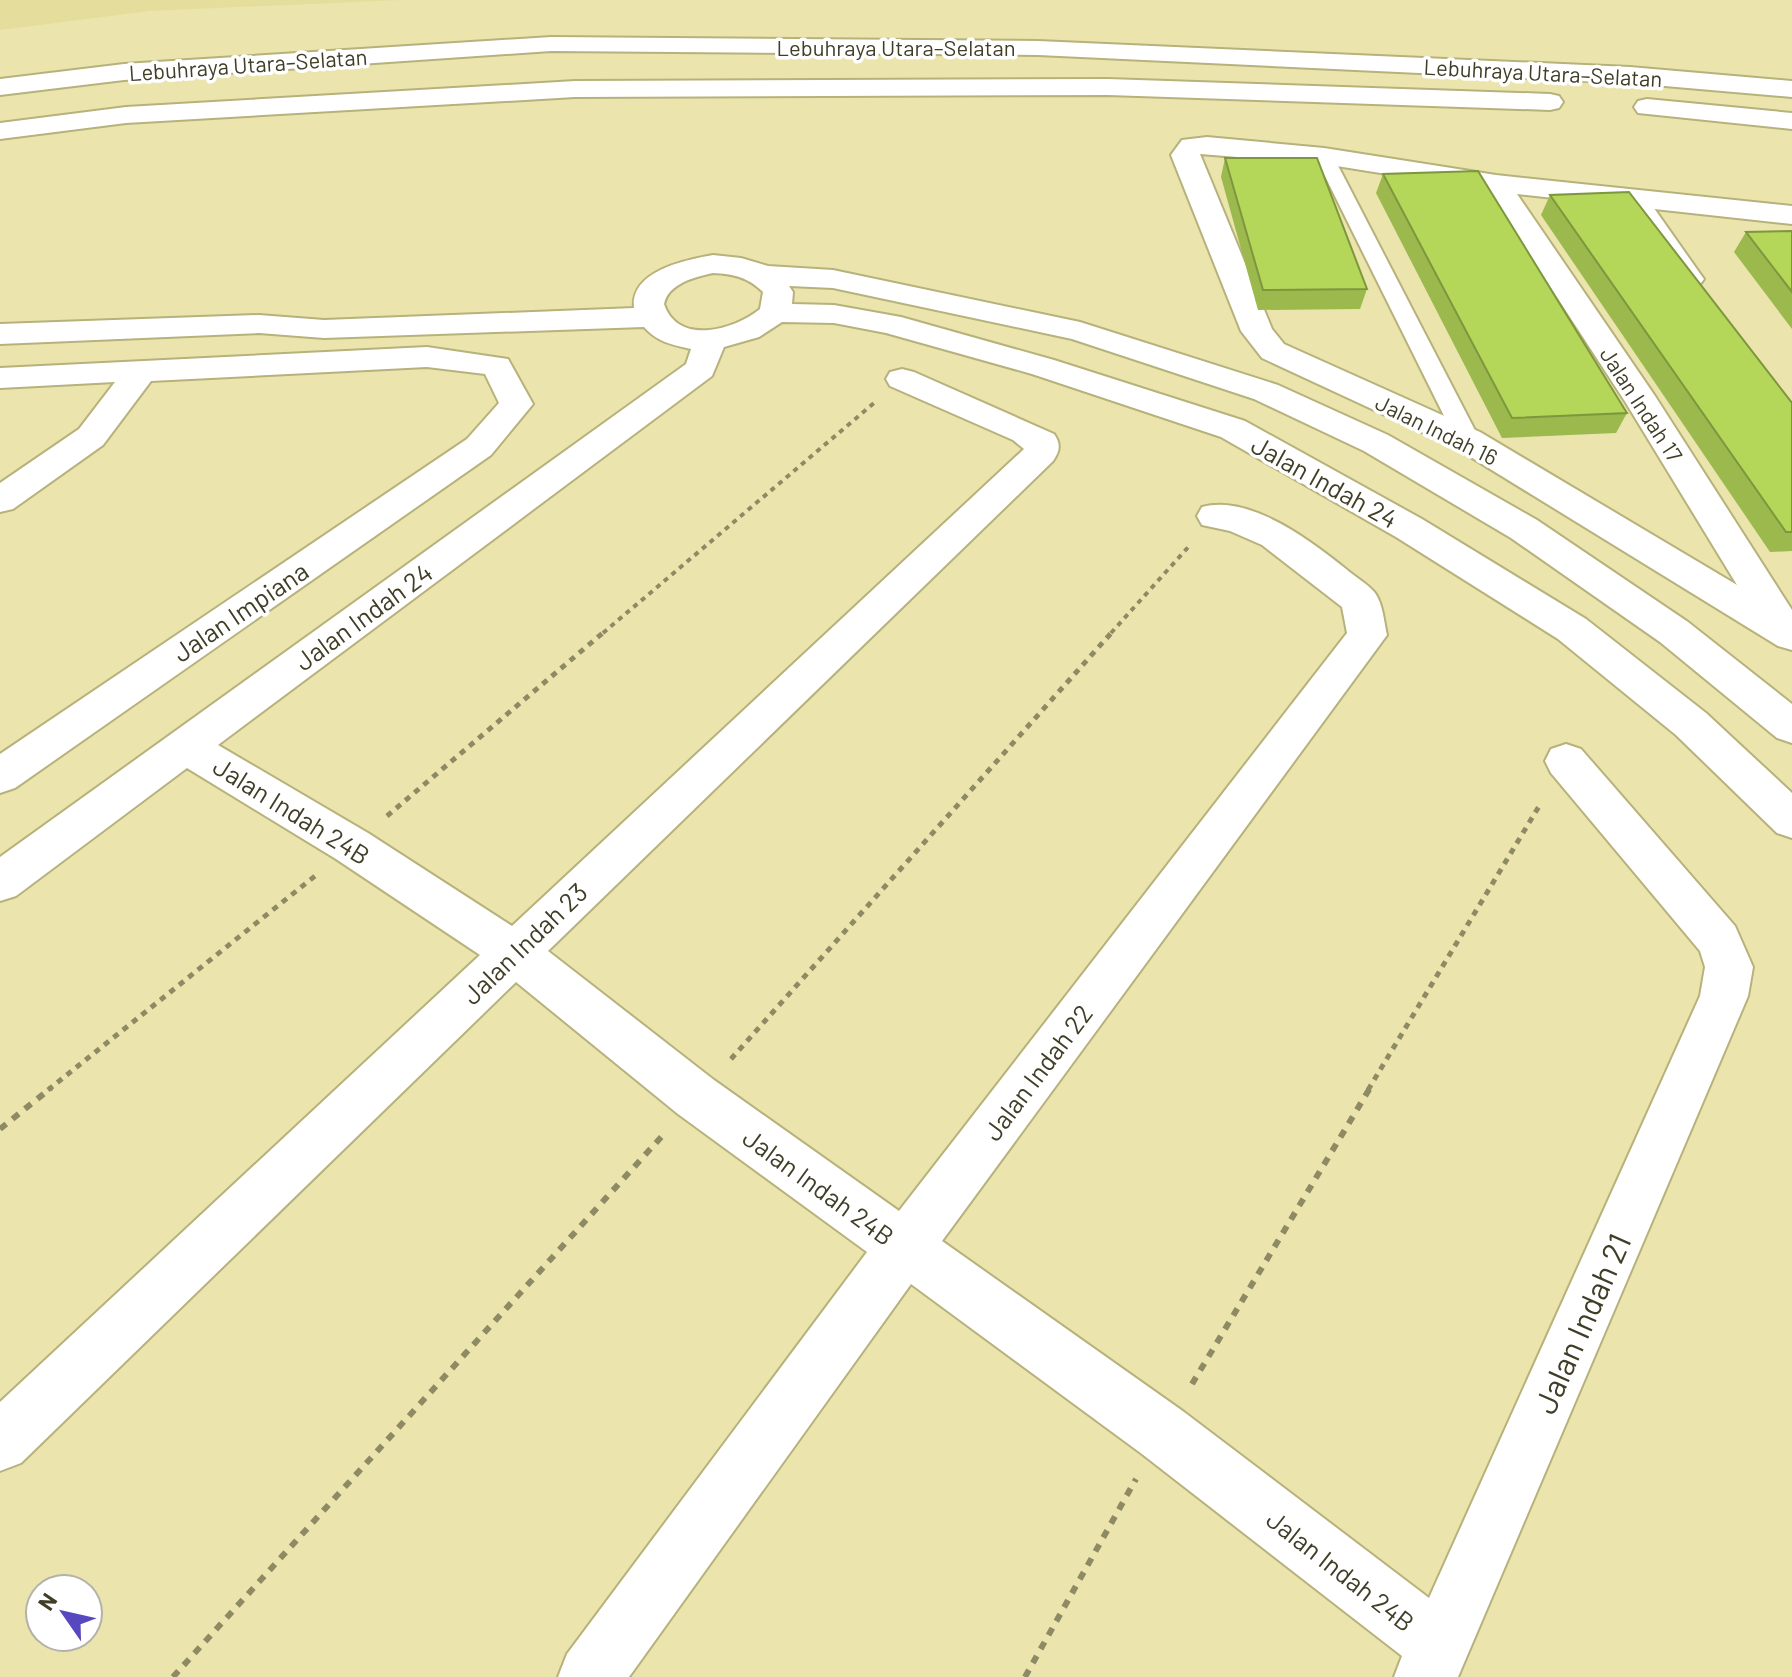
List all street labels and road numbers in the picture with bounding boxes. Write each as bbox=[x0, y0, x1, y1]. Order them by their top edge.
street label: Lebuhraya Utara–Selatan bbox=[776, 34, 1016, 60]
street label: Lebuhraya Utara–Selatan bbox=[128, 43, 368, 85]
street label: Lebuhraya Utara–Selatan bbox=[1423, 53, 1663, 91]
street label: Jalan Indah 17 bbox=[1595, 342, 1689, 466]
street label: Jalan Indah 16 bbox=[1372, 388, 1502, 470]
street label: Jalan Indah 24 bbox=[1247, 428, 1403, 534]
street label: Jalan Impiana bbox=[166, 554, 314, 668]
street label: Jalan Indah 24 bbox=[288, 556, 438, 676]
street label: Jalan Indah 24B bbox=[208, 750, 376, 870]
street label: Jalan Indah 23 bbox=[455, 876, 593, 1010]
street label: Jalan Indah 22 bbox=[976, 998, 1098, 1146]
street label: Jalan Indah 24B bbox=[738, 1121, 900, 1251]
street label: Jalan Indah 21 bbox=[1524, 1227, 1638, 1419]
street label: Jalan Indah 24B bbox=[1261, 1503, 1421, 1637]

